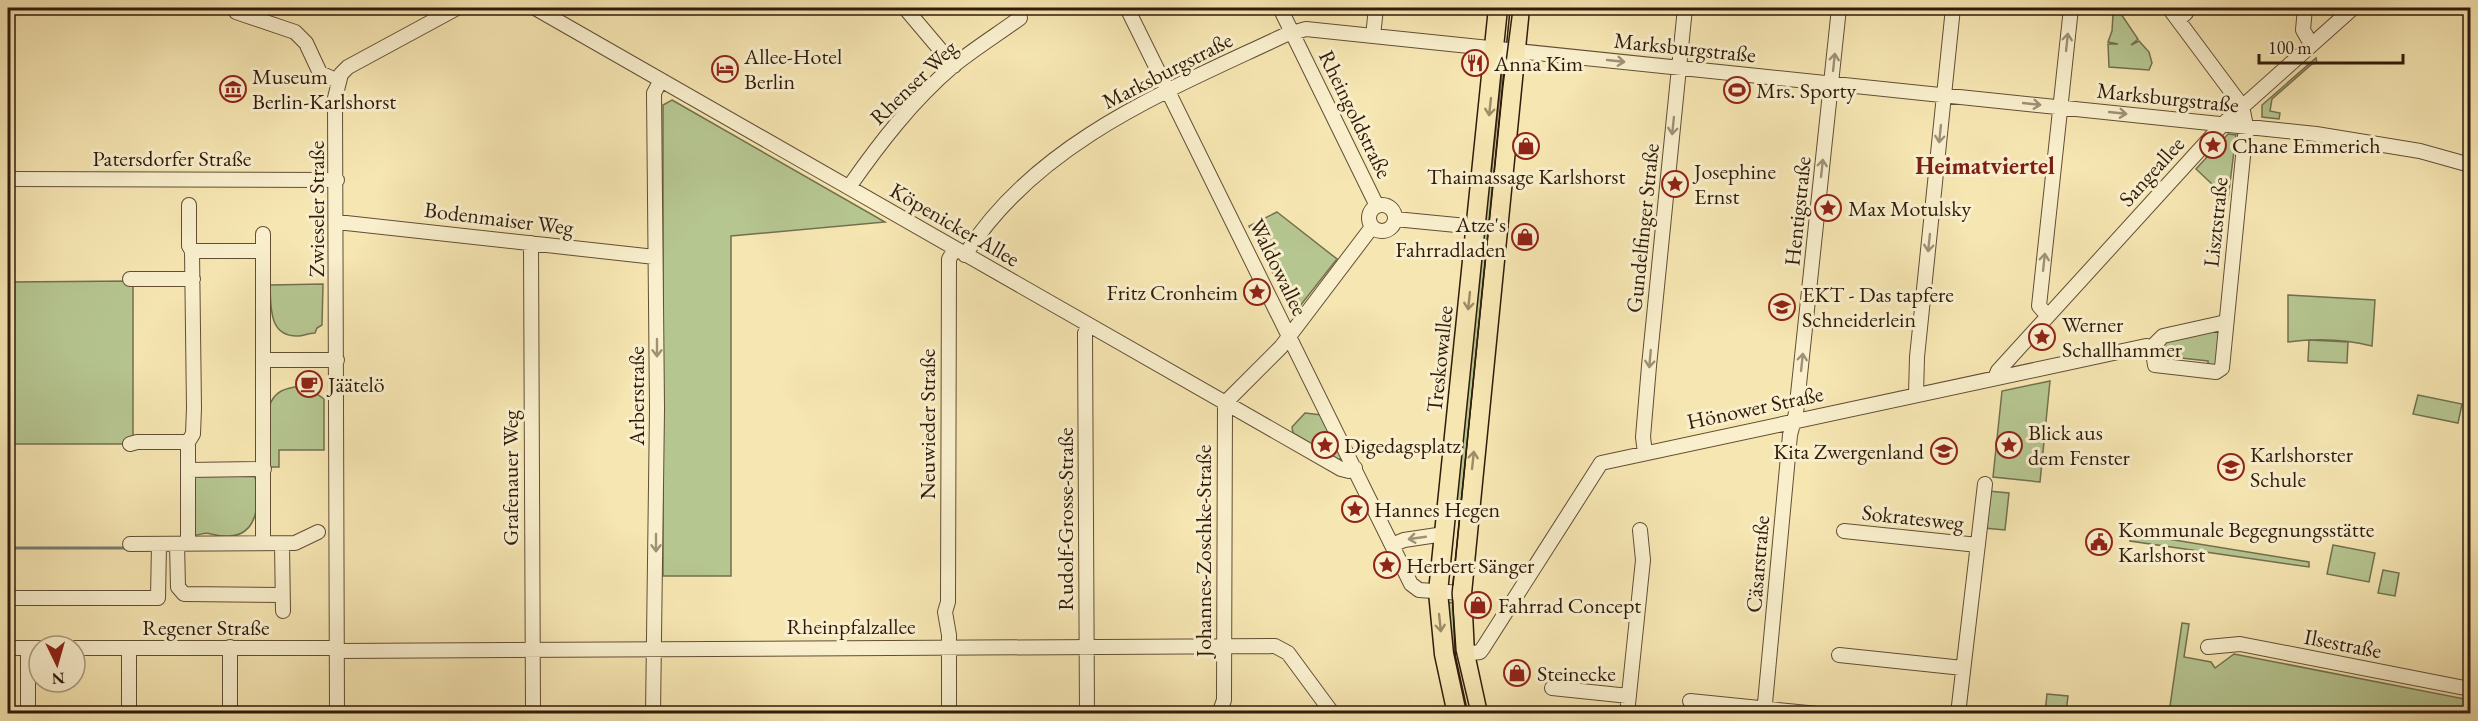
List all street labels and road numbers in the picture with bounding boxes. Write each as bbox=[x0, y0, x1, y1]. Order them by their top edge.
street label: Marksburgstraße bbox=[1097, 25, 1238, 116]
street label: Marksburgstraße bbox=[1613, 26, 1758, 69]
street label: Rhenser Weg bbox=[863, 33, 964, 131]
street label: Rheingoldstraße bbox=[1312, 45, 1399, 183]
street label: Marksburgstraße bbox=[2096, 76, 2241, 119]
street label: Sangeallee bbox=[2112, 130, 2191, 213]
street label: Zwieseler Straße bbox=[302, 140, 331, 277]
street label: Gundelfinger Straße bbox=[1619, 142, 1666, 314]
street label: Patersdorfer Straße bbox=[93, 144, 252, 173]
street label: Hentigstraße bbox=[1777, 155, 1818, 267]
street label: Lisztstraße bbox=[2196, 175, 2235, 269]
street label: Köpenicker Allee bbox=[885, 176, 1025, 273]
street label: Bodenmaiser Weg bbox=[423, 195, 576, 242]
street label: Waldowallee bbox=[1243, 214, 1315, 321]
street label: Treskowallee bbox=[1419, 304, 1460, 414]
street label: Arberstraße bbox=[622, 346, 651, 447]
street label: Neuwieder Straße bbox=[913, 348, 942, 499]
street label: Hönower Straße bbox=[1684, 379, 1826, 436]
street label: Grafenauer Weg bbox=[496, 410, 525, 546]
street label: Rudolf-Grosse-Straße bbox=[1051, 427, 1080, 611]
street label: Johannes-Zoschke-Straße bbox=[1189, 444, 1218, 659]
street label: Sokratesweg bbox=[1860, 498, 1966, 537]
street label: Cäsarstraße bbox=[1739, 514, 1776, 614]
street label: Rheinpfalzallee bbox=[786, 612, 916, 641]
street label: Regener Straße bbox=[142, 613, 270, 642]
street label: Ilsestraße bbox=[2302, 622, 2384, 665]

